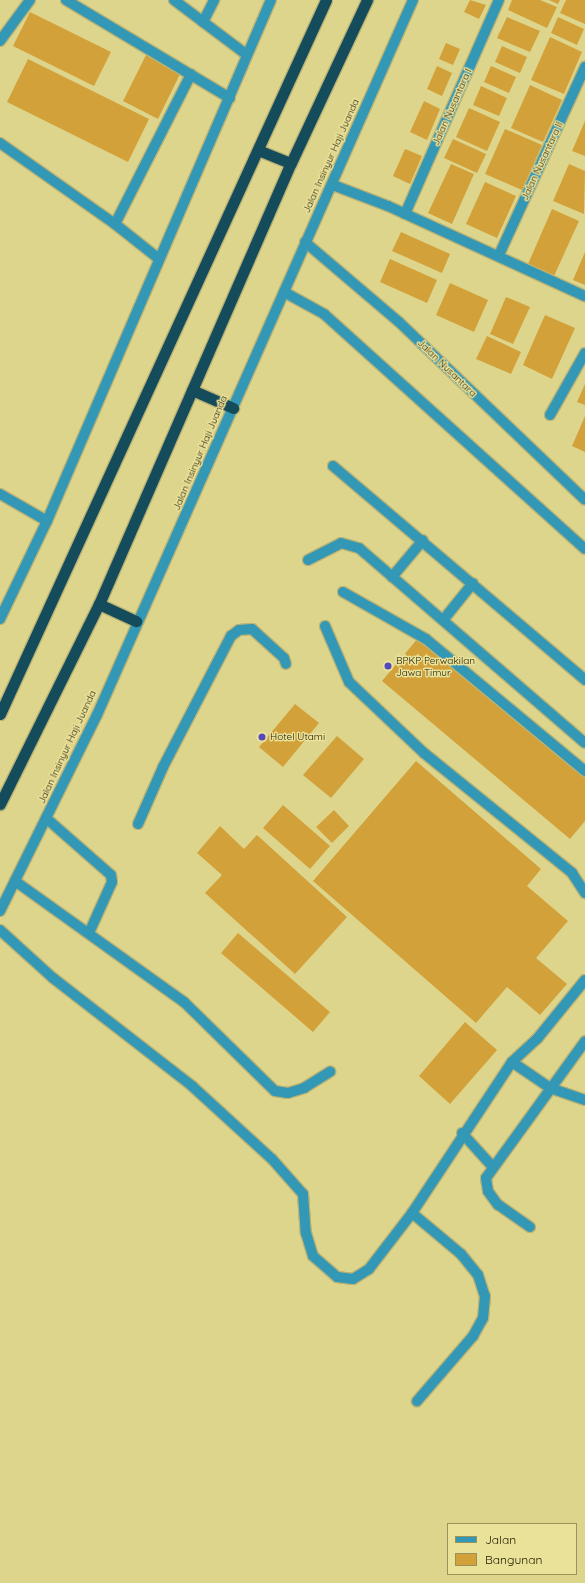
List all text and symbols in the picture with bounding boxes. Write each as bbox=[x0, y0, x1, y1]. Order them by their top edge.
street label: Jalan Nusantara I bbox=[430, 67, 474, 147]
street label: Jalan Insinyur Haji Juanda bbox=[300, 97, 362, 215]
street label: Jalan Nusantara II bbox=[519, 120, 565, 202]
street label: Jalan Nusantara bbox=[415, 337, 479, 399]
street label: Jalan Insinyur Haji Juanda bbox=[170, 394, 230, 512]
place label: BPKP Perwakilan Jawa Timur bbox=[396, 654, 475, 678]
marker: BPKP Perwakilan Jawa Timur bbox=[383, 661, 393, 671]
street label: Jalan Insinyur Haji Juanda bbox=[35, 688, 99, 806]
place label: Hotel Utami bbox=[270, 731, 325, 743]
marker: Hotel Utami bbox=[257, 732, 267, 742]
legend bbox=[447, 1523, 577, 1575]
text: Jalan bbox=[485, 1532, 516, 1547]
text: Bangunan bbox=[485, 1552, 542, 1567]

